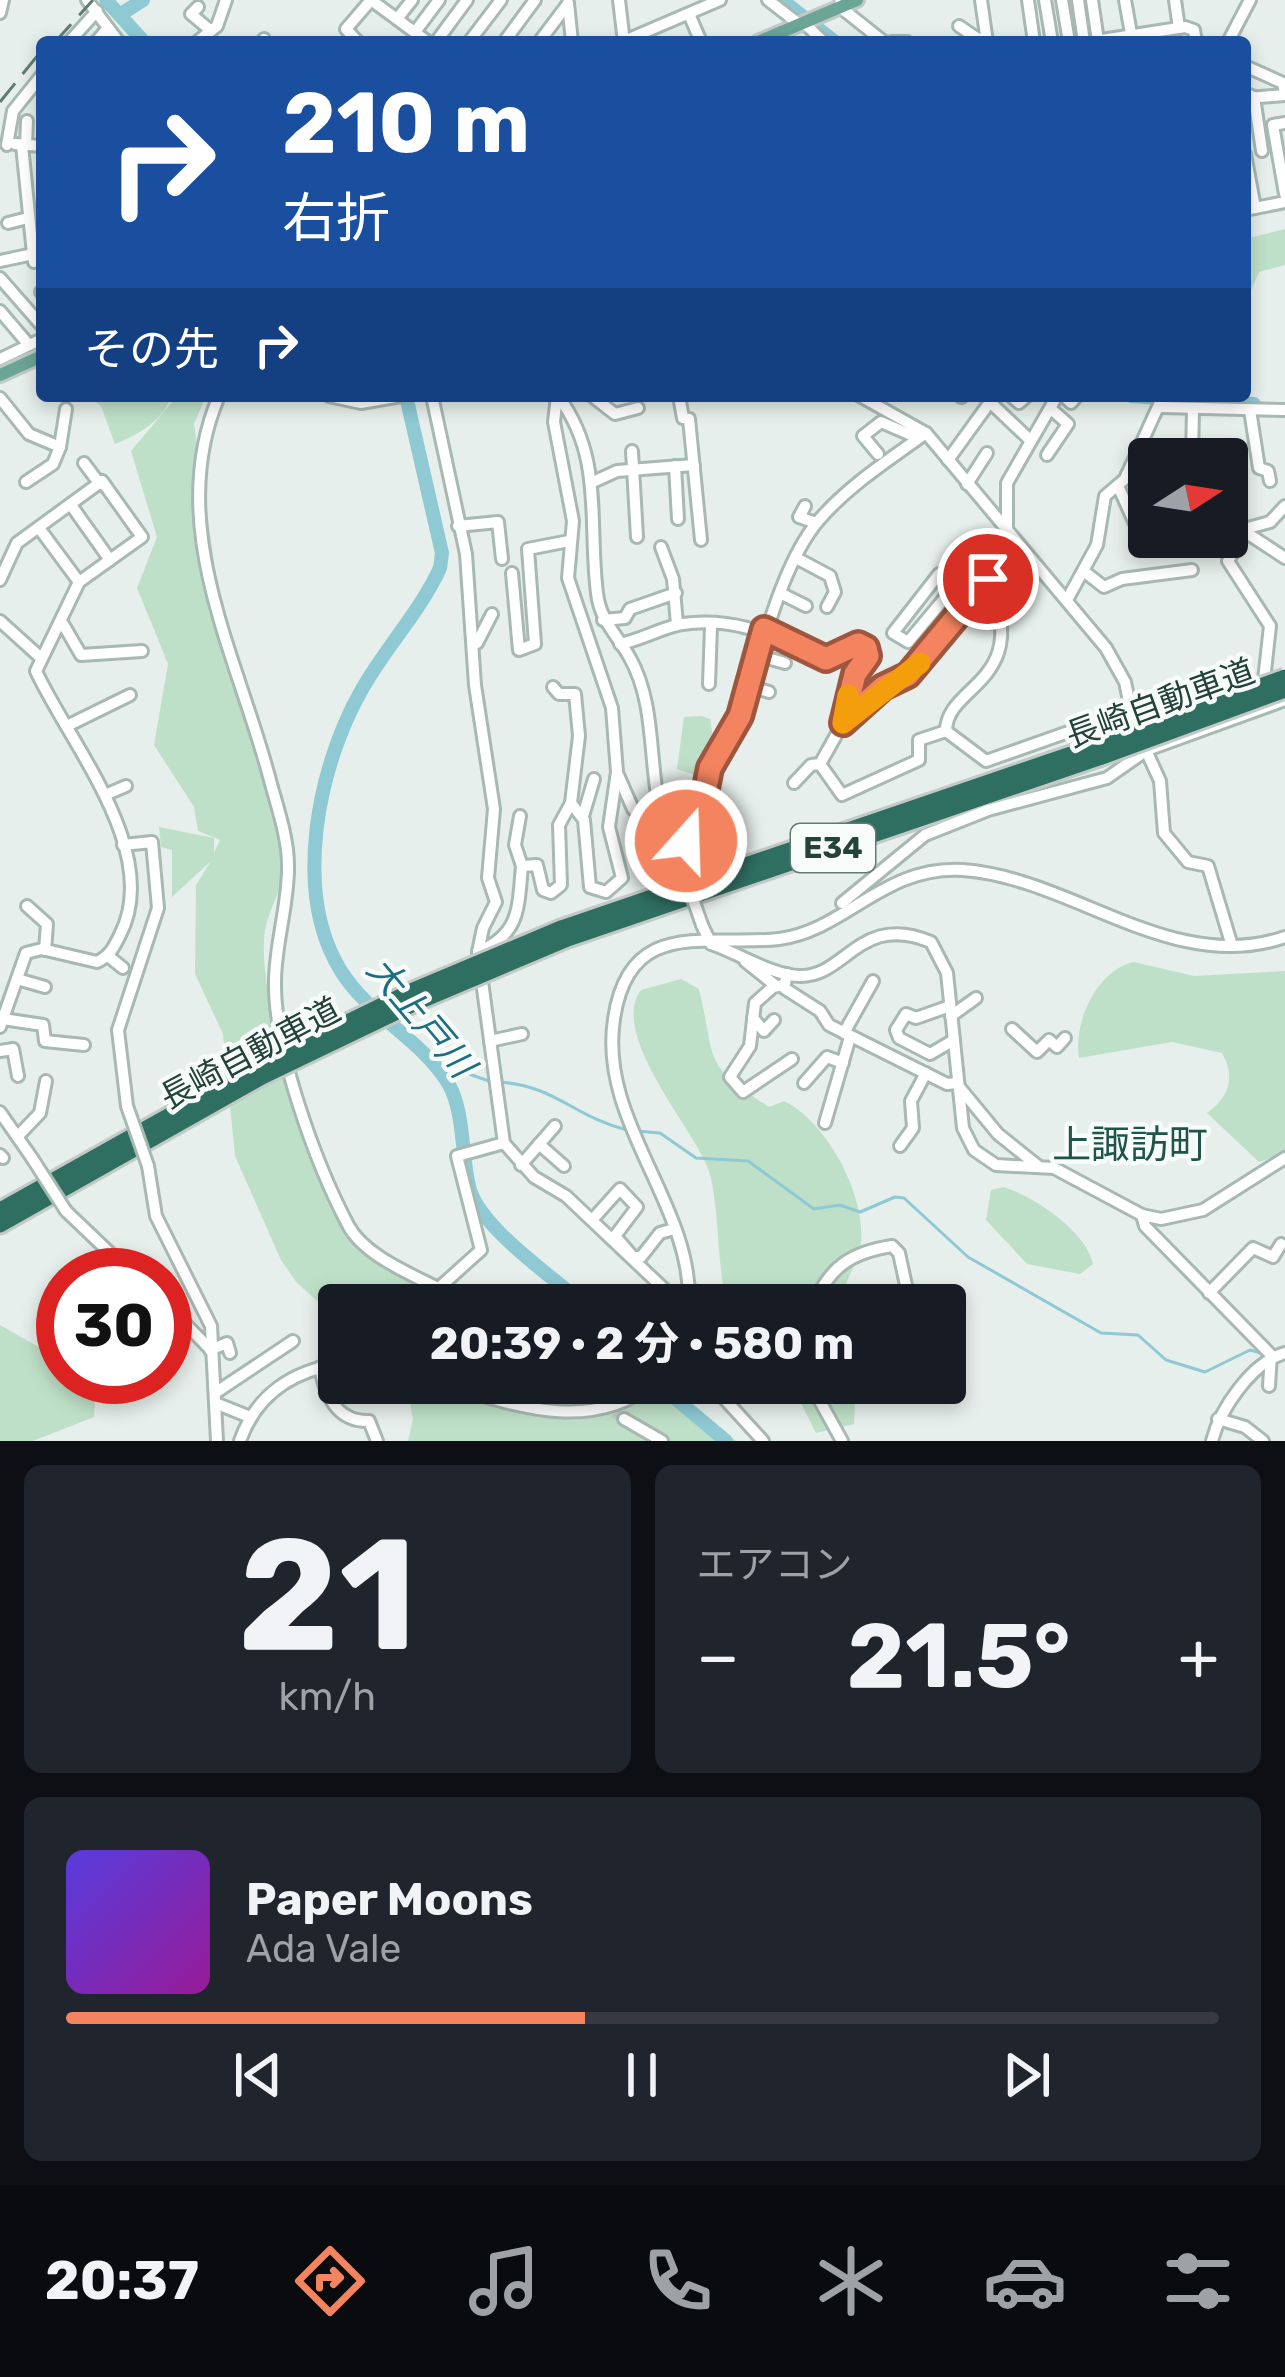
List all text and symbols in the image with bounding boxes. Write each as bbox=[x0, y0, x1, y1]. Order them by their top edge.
text: 210 m bbox=[282, 73, 530, 173]
icon: right bbox=[84, 84, 240, 240]
text: 右折 bbox=[282, 187, 390, 251]
icon: right bbox=[243, 312, 309, 378]
text: その先 bbox=[84, 323, 219, 376]
north arrow bbox=[1128, 438, 1248, 558]
map controls bbox=[1128, 438, 1248, 558]
pin bbox=[937, 528, 1039, 630]
icon: arrive bbox=[955, 546, 1021, 612]
street label: 長崎自動車道 bbox=[1060, 651, 1260, 755]
position arrow bbox=[623, 778, 749, 904]
road number: E34 bbox=[791, 824, 875, 872]
water label: 大上戸川 bbox=[358, 948, 486, 1089]
street label: 長崎自動車道 bbox=[153, 989, 347, 1117]
district label: 上諏訪町 bbox=[1052, 1122, 1208, 1168]
speed limit sign: 30 bbox=[36, 1248, 192, 1404]
text: 20:39 · 2 分 · 580 m bbox=[430, 1317, 854, 1370]
text: 21 bbox=[238, 1503, 417, 1688]
text: エアコン bbox=[697, 1542, 853, 1588]
text: 21.5° bbox=[847, 1603, 1071, 1710]
text: − bbox=[697, 1617, 739, 1696]
text: + bbox=[1178, 1617, 1219, 1696]
text: km/h bbox=[279, 1674, 376, 1720]
text: Paper Moons bbox=[246, 1873, 533, 1926]
text: Ada Vale bbox=[246, 1926, 401, 1972]
icon: previous bbox=[225, 2042, 291, 2108]
icon: pause bbox=[609, 2042, 675, 2108]
icon: next bbox=[994, 2042, 1060, 2108]
icon: directions bbox=[288, 2239, 372, 2323]
icon: music bbox=[462, 2239, 546, 2323]
icon: phone bbox=[636, 2239, 720, 2323]
icon: climate bbox=[809, 2239, 893, 2323]
icon: car bbox=[983, 2239, 1067, 2323]
icon: filters bbox=[1156, 2239, 1240, 2323]
text: 20:37 bbox=[45, 2249, 199, 2313]

